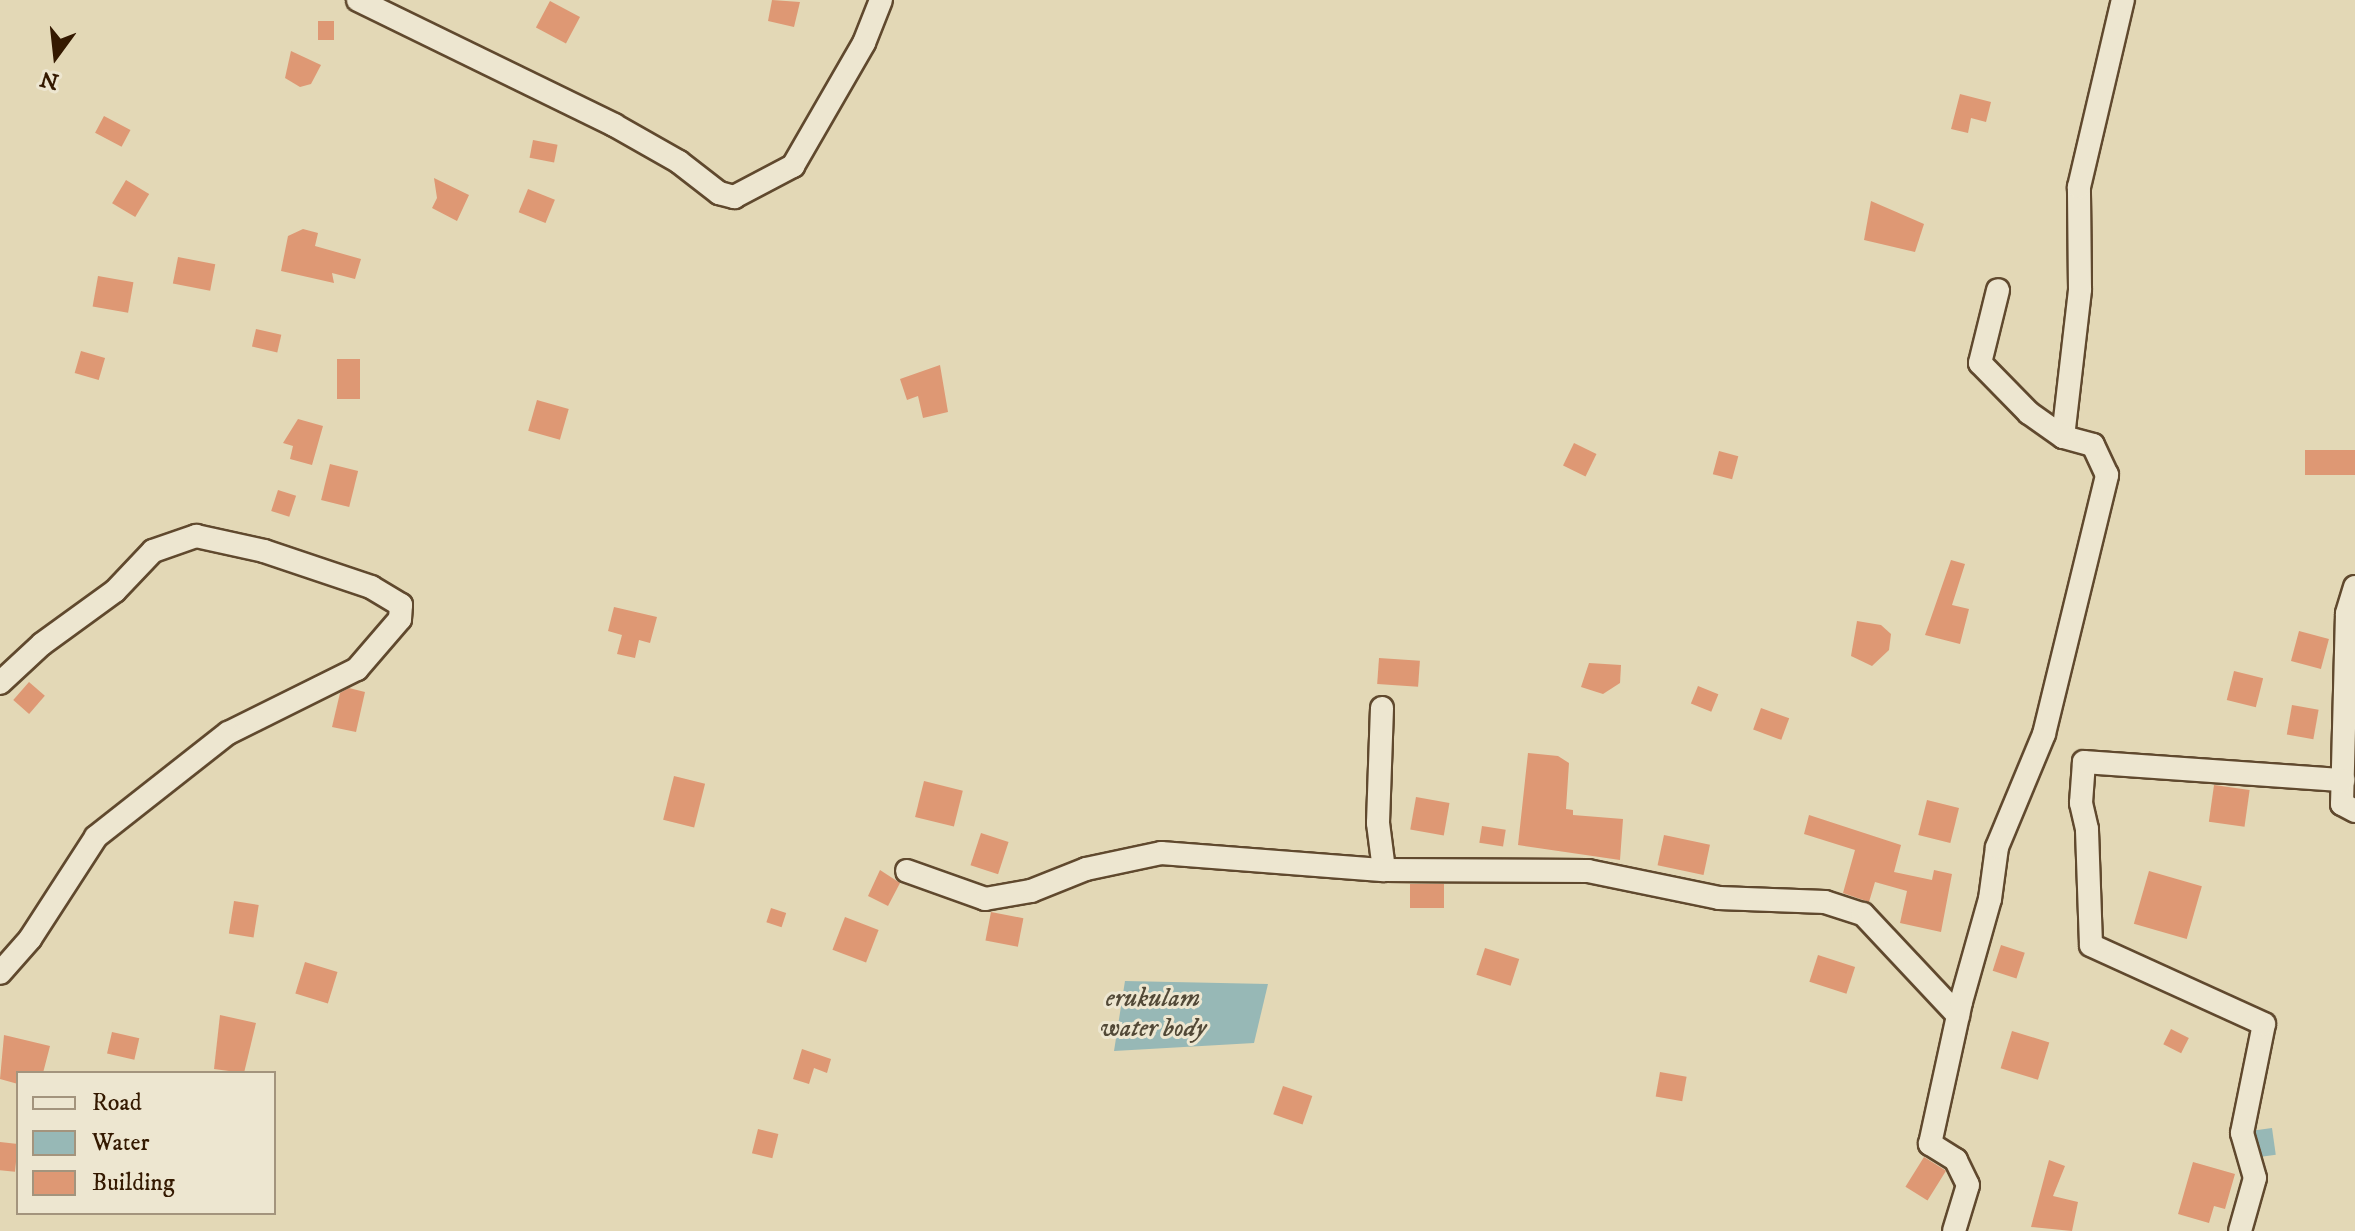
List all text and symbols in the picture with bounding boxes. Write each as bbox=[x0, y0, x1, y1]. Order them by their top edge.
north arrow bbox=[16, 16, 96, 96]
text: N bbox=[37, 64, 62, 95]
water label: erukulam water body bbox=[1100, 983, 1206, 1044]
legend bbox=[16, 1071, 276, 1215]
text: Road bbox=[92, 1088, 142, 1118]
text: Water bbox=[92, 1128, 149, 1158]
text: Building bbox=[92, 1168, 175, 1198]

